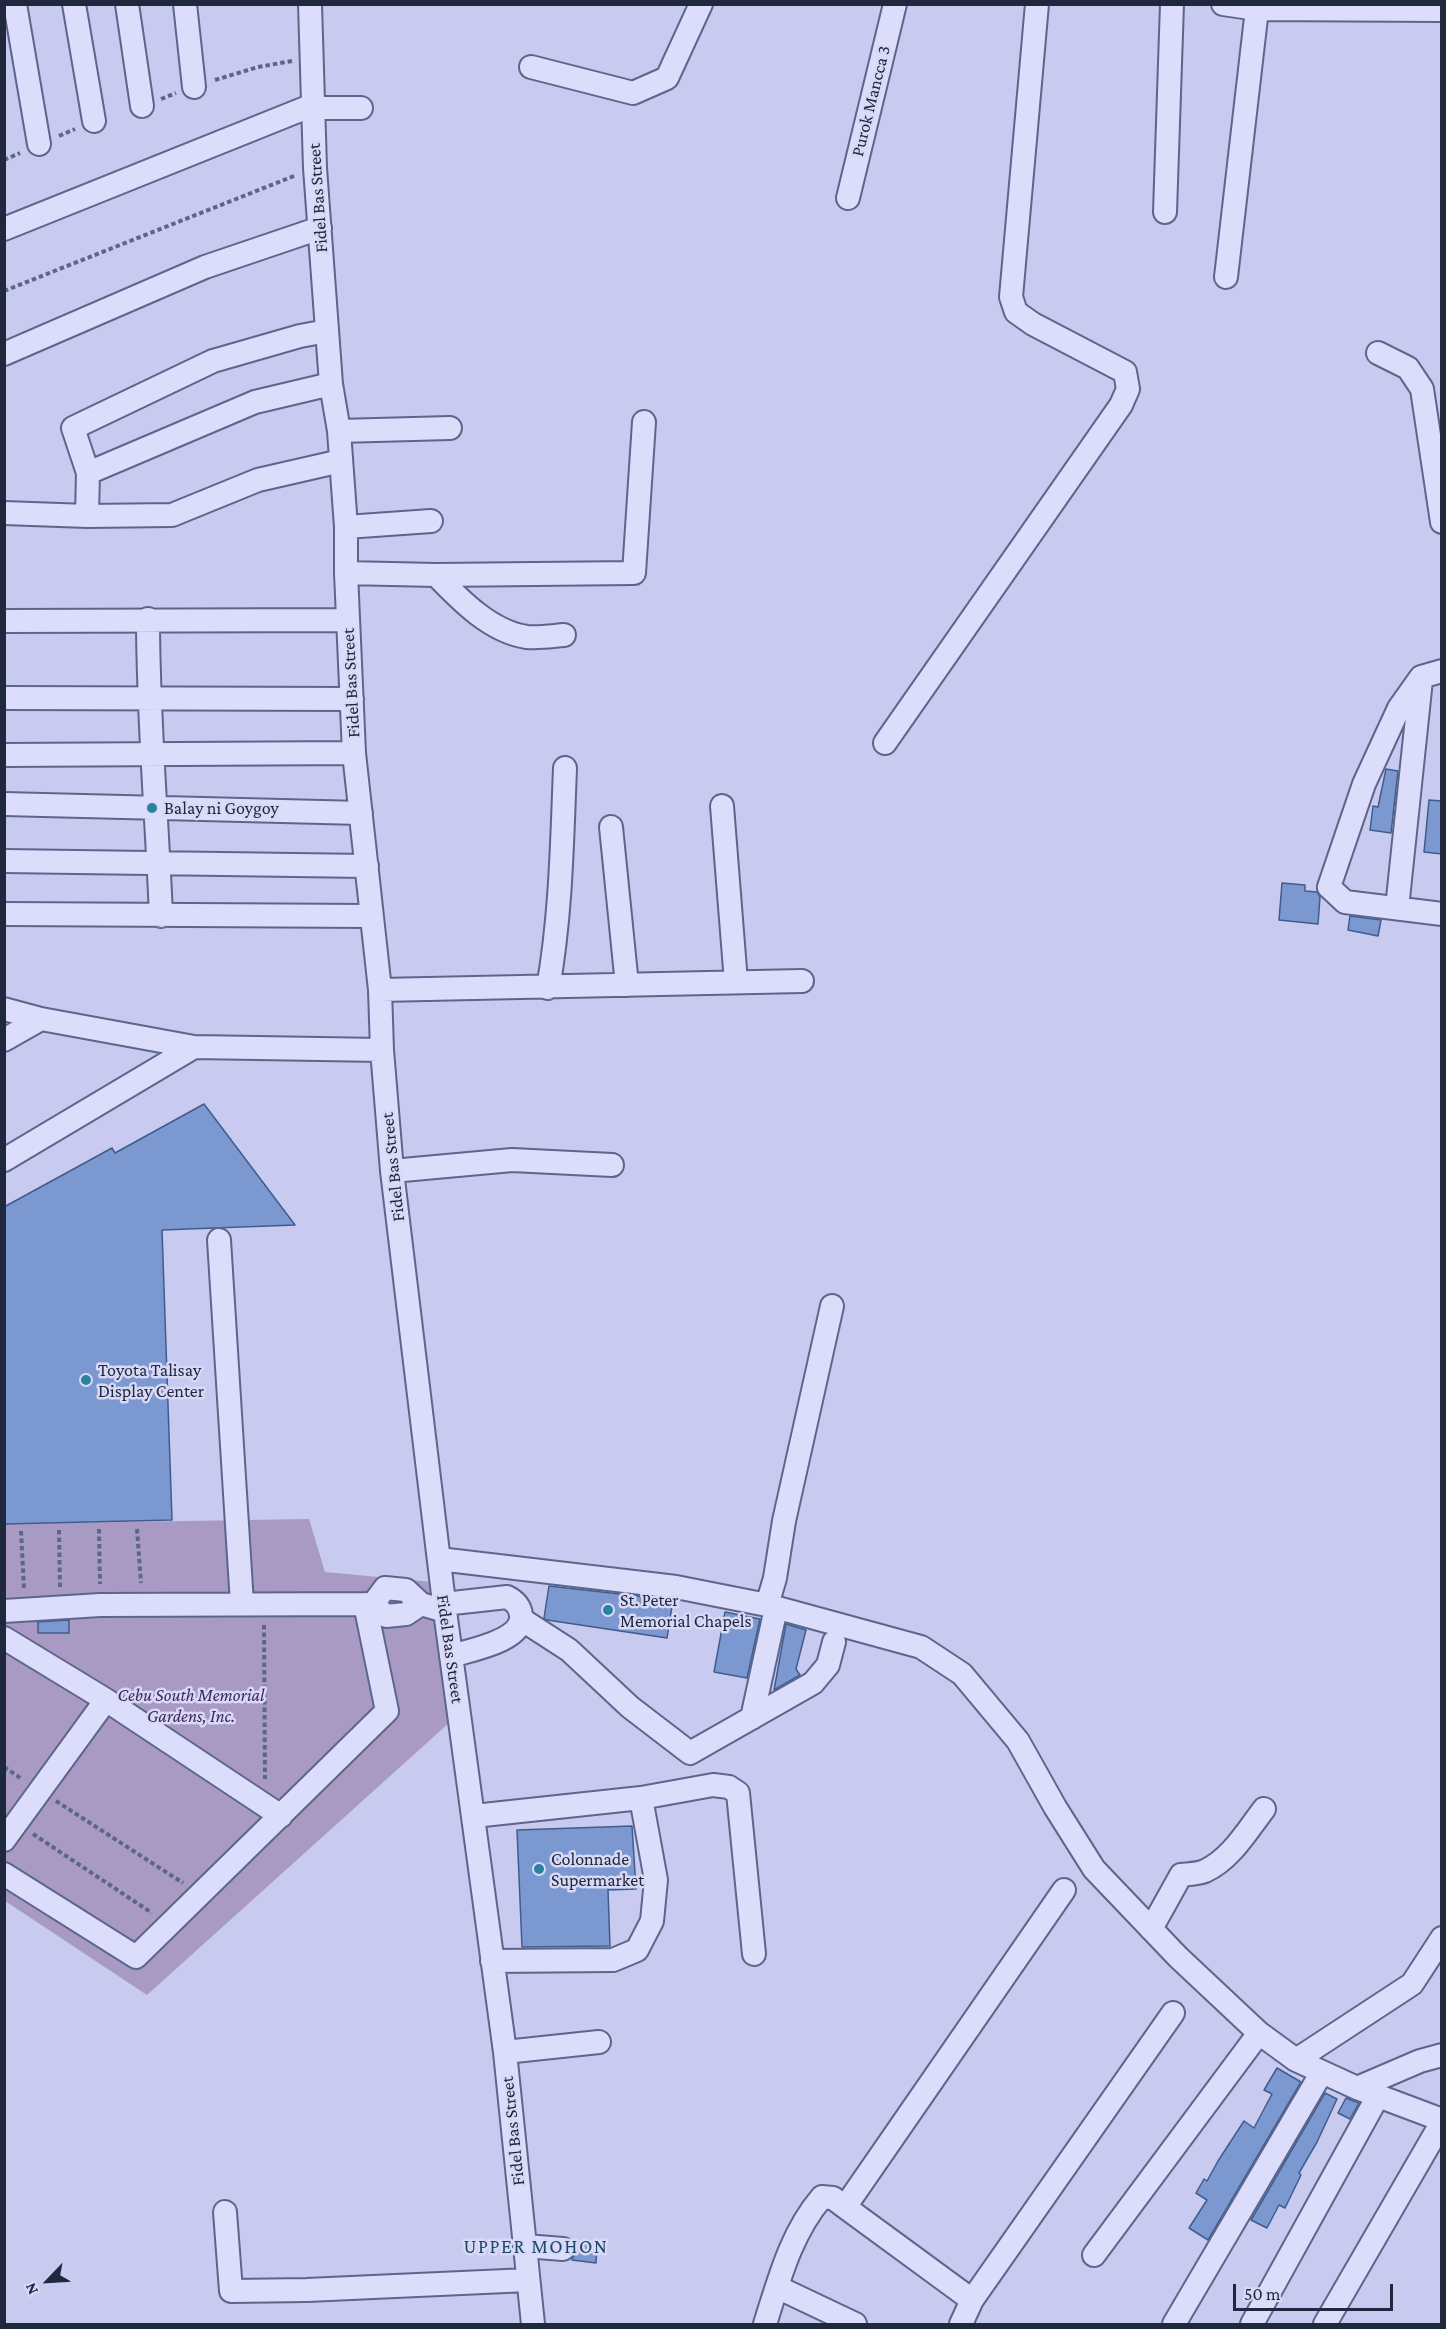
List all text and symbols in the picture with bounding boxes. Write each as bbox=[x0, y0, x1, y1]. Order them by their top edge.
street label: Purok Mancca 3 bbox=[847, 43, 895, 159]
street label: Fidel Bas Street bbox=[303, 143, 333, 253]
street label: Fidel Bas Street bbox=[337, 628, 365, 738]
place label: Balay ni Goygoy bbox=[164, 797, 279, 819]
marker: Balay ni Goygoy bbox=[145, 801, 159, 815]
street label: Fidel Bas Street bbox=[377, 1111, 409, 1223]
place label: Toyota Talisay Display Center bbox=[98, 1359, 204, 1402]
marker: Toyota Talisay Display Center bbox=[79, 1373, 93, 1387]
place label: St. Peter Memorial Chapels bbox=[620, 1589, 752, 1632]
street label: Fidel Bas Street bbox=[432, 1593, 468, 1705]
marker: St. Peter Memorial Chapels bbox=[601, 1603, 615, 1617]
park label: Cebu South Memorial Gardens, Inc. bbox=[118, 1684, 264, 1726]
place label: Colonnade Supermarket bbox=[551, 1848, 644, 1890]
marker: Colonnade Supermarket bbox=[532, 1862, 546, 1876]
street label: Fidel Bas Street bbox=[497, 2075, 529, 2187]
district label: UPPER MOHON bbox=[464, 2235, 608, 2259]
north arrow bbox=[18, 2251, 78, 2311]
scale bar bbox=[1236, 2272, 1396, 2310]
text: N bbox=[21, 2280, 41, 2297]
text: 50 m bbox=[1244, 2284, 1281, 2304]

